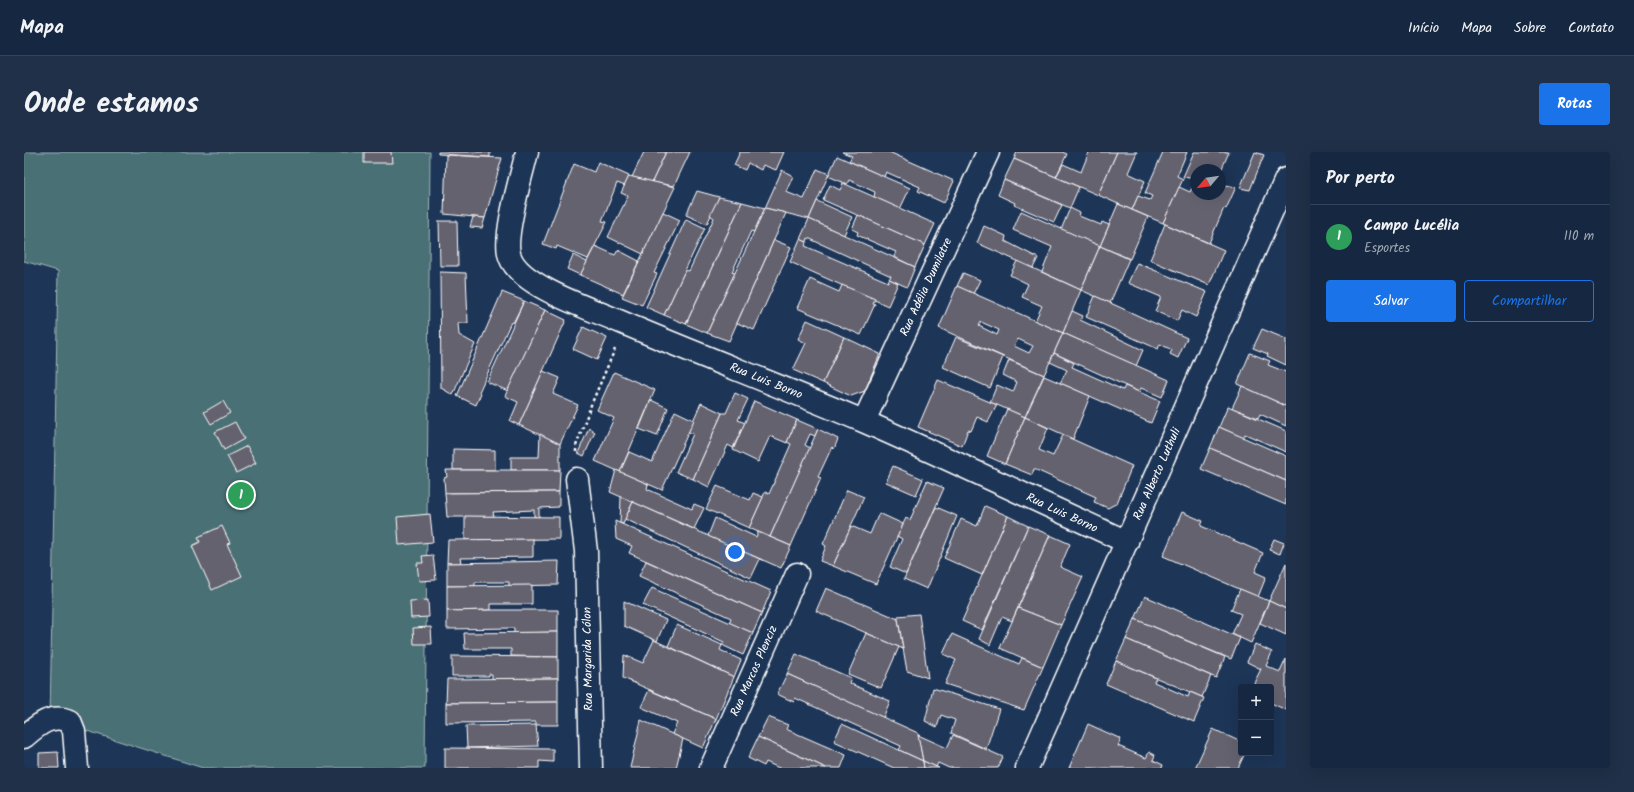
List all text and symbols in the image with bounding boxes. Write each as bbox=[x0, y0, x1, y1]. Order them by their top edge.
text: Mapa bbox=[20, 13, 64, 43]
text: Início bbox=[1408, 17, 1439, 39]
text: Mapa bbox=[1461, 17, 1492, 39]
text: Sobre bbox=[1514, 17, 1546, 39]
text: Contato bbox=[1568, 17, 1614, 39]
text: Onde estamos bbox=[24, 82, 199, 127]
button: Rotas bbox=[1539, 83, 1610, 125]
north arrow bbox=[1190, 164, 1226, 200]
text: Por perto bbox=[1326, 165, 1395, 192]
text: Campo Lucélia bbox=[1364, 214, 1459, 238]
text: 1 bbox=[1337, 226, 1341, 247]
text: 110 m bbox=[1564, 226, 1594, 247]
street label: Rua Adélia Dumilatre bbox=[895, 234, 957, 339]
text: Esportes bbox=[1364, 238, 1410, 259]
button: Salvar bbox=[1326, 280, 1456, 322]
button: Compartilhar bbox=[1464, 280, 1594, 322]
street label: Rua Luis Borno bbox=[727, 358, 805, 404]
street label: Rua Alberto Luthuli bbox=[1128, 424, 1186, 523]
pin: 1 bbox=[228, 480, 254, 510]
street label: Rua Luis Borno bbox=[1023, 488, 1101, 538]
your location bbox=[725, 542, 745, 562]
street label: Rua Margarida Cólon bbox=[578, 607, 598, 711]
street label: Rua Marcos Plenciz bbox=[725, 623, 783, 719]
map controls bbox=[1238, 684, 1274, 756]
button: + bbox=[1238, 684, 1274, 720]
button: − bbox=[1238, 720, 1274, 756]

